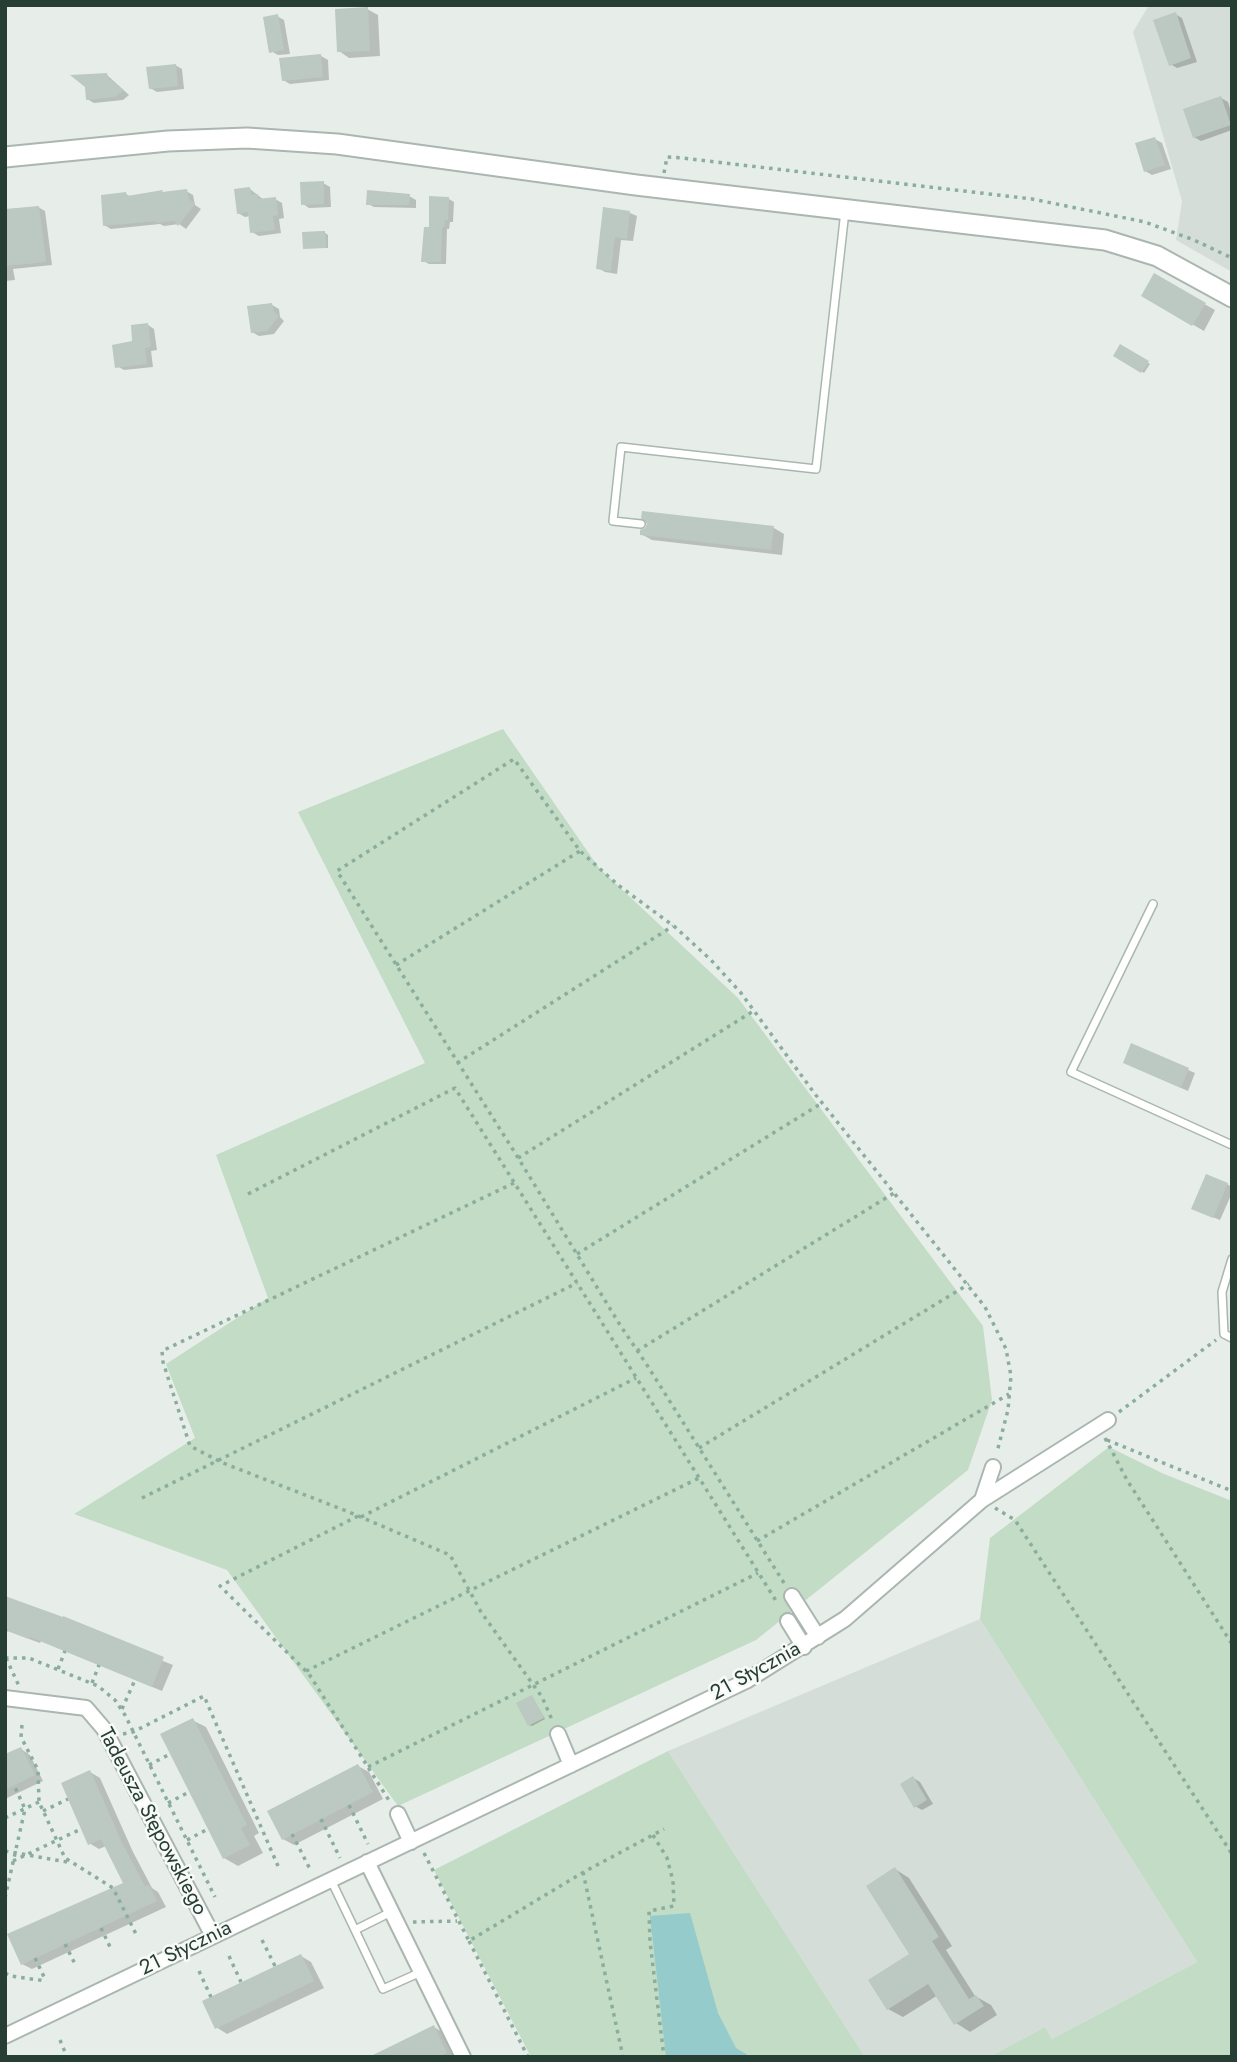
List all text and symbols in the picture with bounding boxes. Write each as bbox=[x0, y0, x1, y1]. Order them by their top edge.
street label: 21 Stycznia bbox=[706, 1637, 806, 1707]
street label: Tadeusza Stępowskiego bbox=[92, 1724, 212, 1920]
street label: 21 Stycznia bbox=[136, 1916, 236, 1982]

